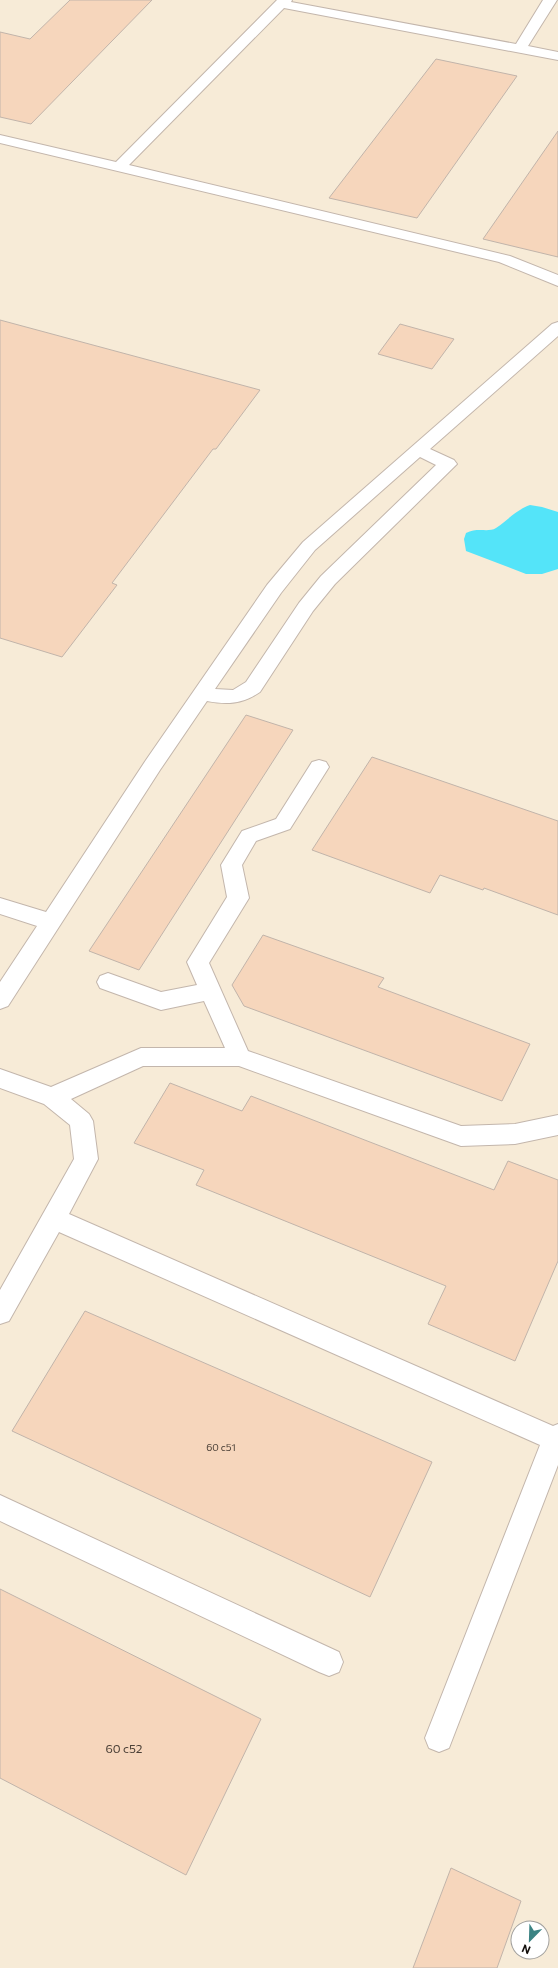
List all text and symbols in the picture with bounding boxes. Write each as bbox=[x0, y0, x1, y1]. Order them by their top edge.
house number: 60 с51 bbox=[206, 1441, 236, 1453]
house number: 60 с52 bbox=[106, 1741, 143, 1755]
north arrow bbox=[510, 1920, 550, 1960]
text: N bbox=[520, 1942, 532, 1957]

